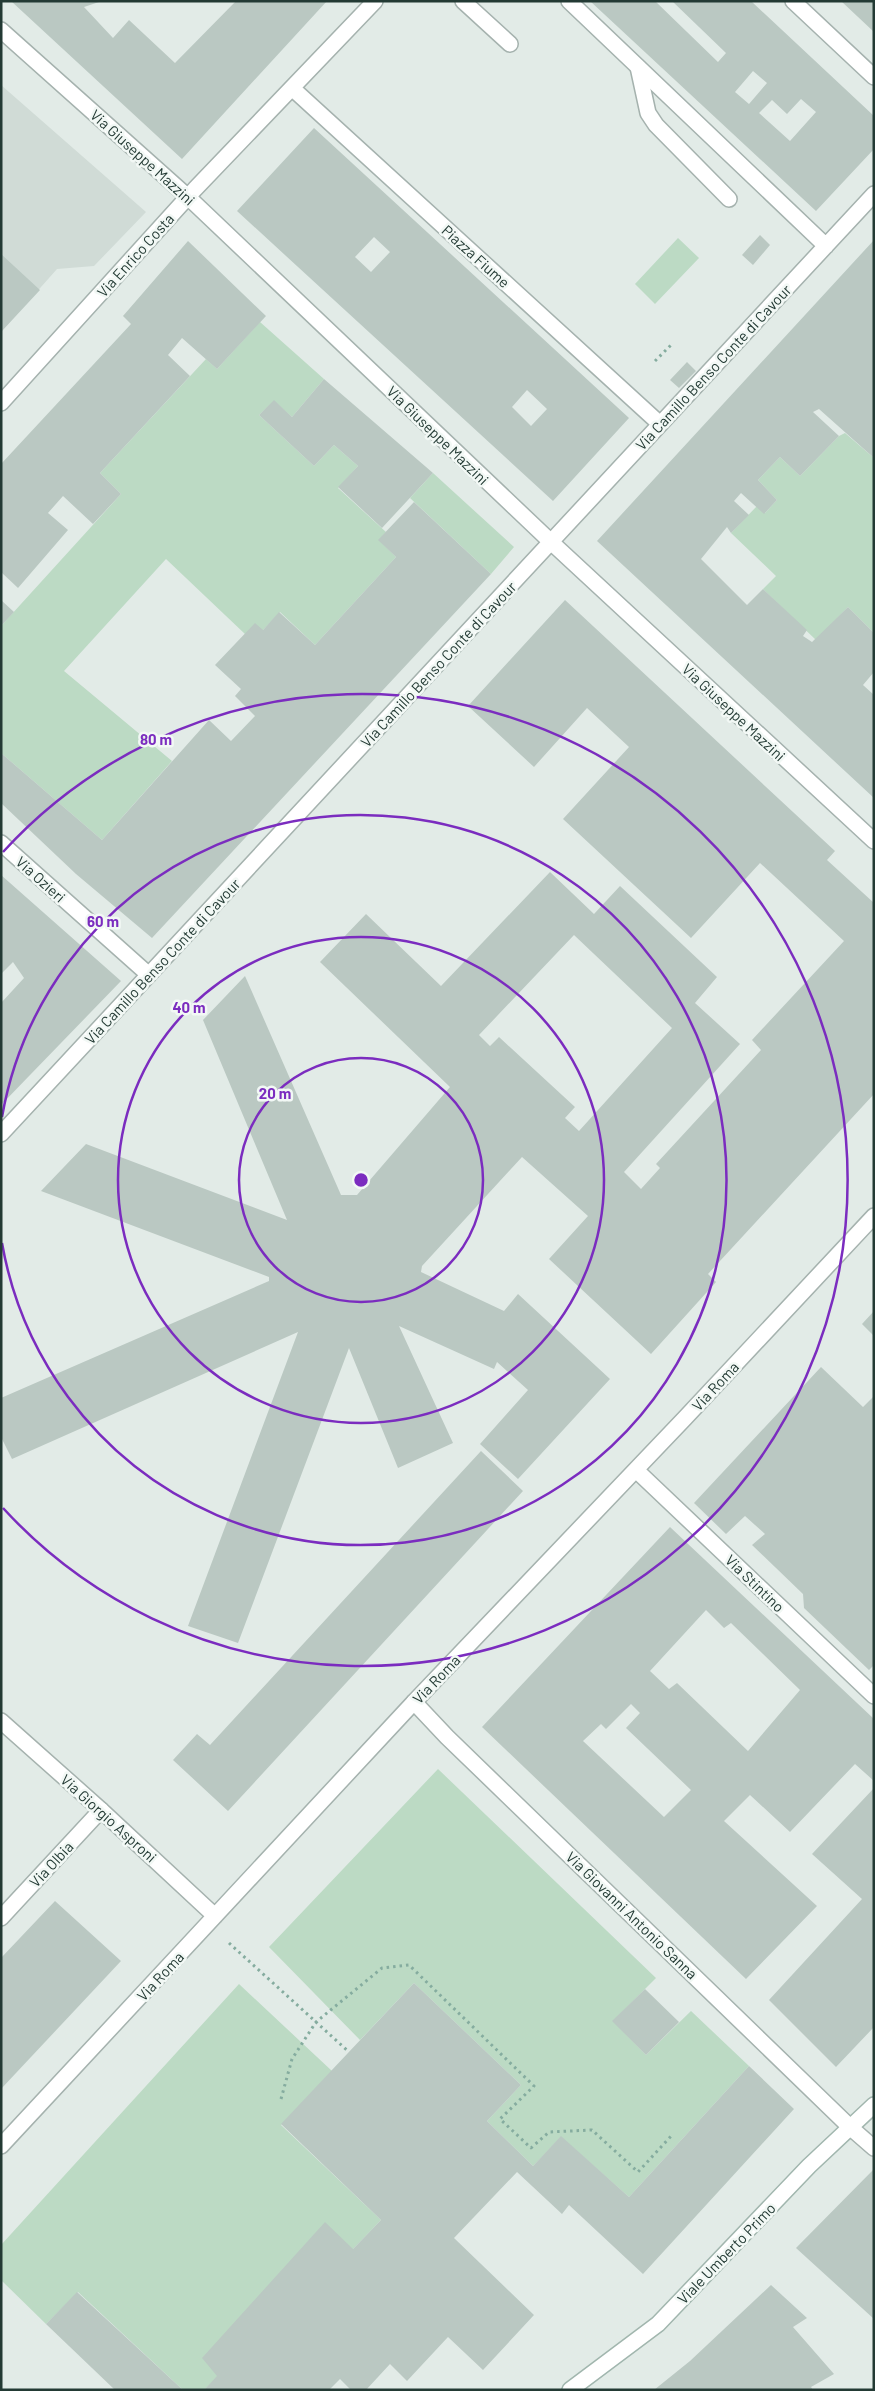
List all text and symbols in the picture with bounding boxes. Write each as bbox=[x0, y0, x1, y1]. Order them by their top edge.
street label: Via Giuseppe Mazzini bbox=[87, 105, 199, 209]
street label: Via Enrico Costa bbox=[93, 209, 177, 301]
street label: Piazza Fiume bbox=[438, 221, 514, 291]
street label: Via Camillo Benso Conte di Cavour bbox=[631, 280, 795, 454]
street label: Via Giuseppe Mazzini bbox=[383, 382, 493, 488]
street label: Via Camillo Benso Conte di Cavour bbox=[356, 577, 520, 751]
street label: Via Giuseppe Mazzini bbox=[679, 660, 789, 764]
text: 80 m bbox=[140, 730, 172, 748]
street label: Via Ozieri bbox=[13, 852, 69, 906]
street label: Via Camillo Benso Conte di Cavour bbox=[80, 874, 244, 1048]
text: 60 m bbox=[87, 912, 119, 930]
text: 40 m bbox=[172, 998, 206, 1016]
text: 20 m bbox=[259, 1084, 291, 1102]
centre of rings bbox=[352, 1171, 370, 1189]
street label: Via Roma bbox=[688, 1358, 742, 1414]
street label: Via Stintino bbox=[722, 1551, 788, 1615]
street label: Via Roma bbox=[408, 1651, 464, 1707]
street label: Via Giorgio Asproni bbox=[57, 1770, 161, 1866]
street label: Via Olbia bbox=[25, 1837, 77, 1891]
street label: Via Giovanni Antonio Sanna bbox=[563, 1847, 701, 1983]
street label: Via Roma bbox=[133, 1948, 187, 2004]
street label: Viale Umberto Primo bbox=[673, 2199, 779, 2307]

